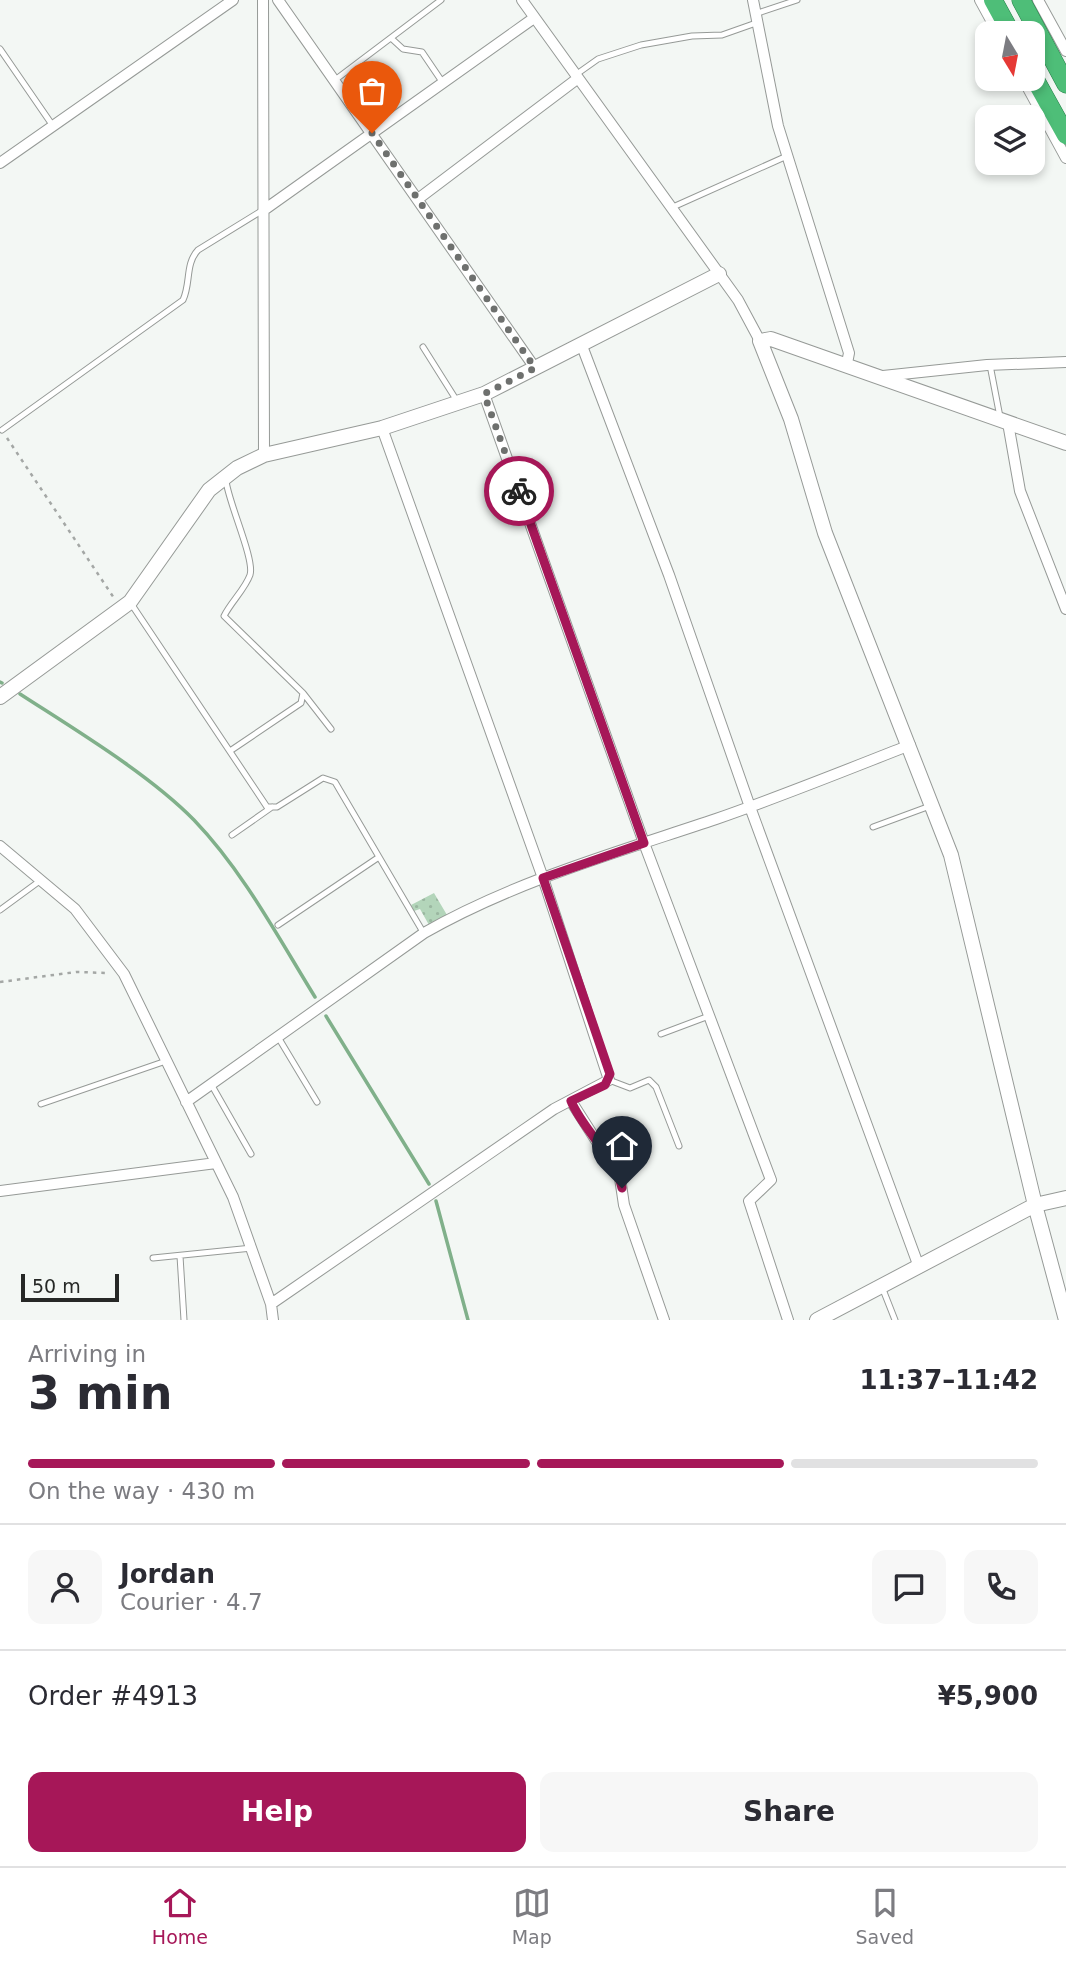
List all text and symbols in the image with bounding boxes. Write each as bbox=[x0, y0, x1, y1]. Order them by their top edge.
north arrow bbox=[975, 21, 1045, 91]
map controls bbox=[975, 21, 1045, 175]
pin bbox=[342, 61, 402, 133]
icon: bag bbox=[353, 72, 391, 110]
button: layers bbox=[975, 105, 1045, 175]
courier bbox=[484, 456, 554, 526]
icon: bike bbox=[500, 472, 538, 510]
pin bbox=[592, 1116, 652, 1188]
icon: home bbox=[603, 1127, 641, 1165]
scale bar bbox=[21, 1271, 119, 1303]
text: 50 m bbox=[32, 1275, 81, 1297]
text: Arriving in bbox=[28, 1341, 146, 1367]
text: 11:37–11:42 bbox=[859, 1365, 1038, 1395]
text: 3 min bbox=[28, 1366, 172, 1420]
text: On the way · 430 m bbox=[28, 1478, 255, 1504]
button: person bbox=[28, 1550, 102, 1624]
button: chat bbox=[872, 1550, 946, 1624]
button: phone bbox=[964, 1550, 1038, 1624]
text: Jordan bbox=[120, 1559, 215, 1589]
text: Courier · 4.7 bbox=[120, 1589, 263, 1615]
text: Order #4913 bbox=[28, 1681, 198, 1711]
text: ¥5,900 bbox=[938, 1681, 1038, 1711]
button: Help bbox=[28, 1772, 526, 1852]
button: Share bbox=[540, 1772, 1038, 1852]
tab: Home bbox=[152, 1884, 208, 1948]
tab: Map bbox=[512, 1884, 552, 1948]
tab: Saved bbox=[855, 1884, 914, 1948]

